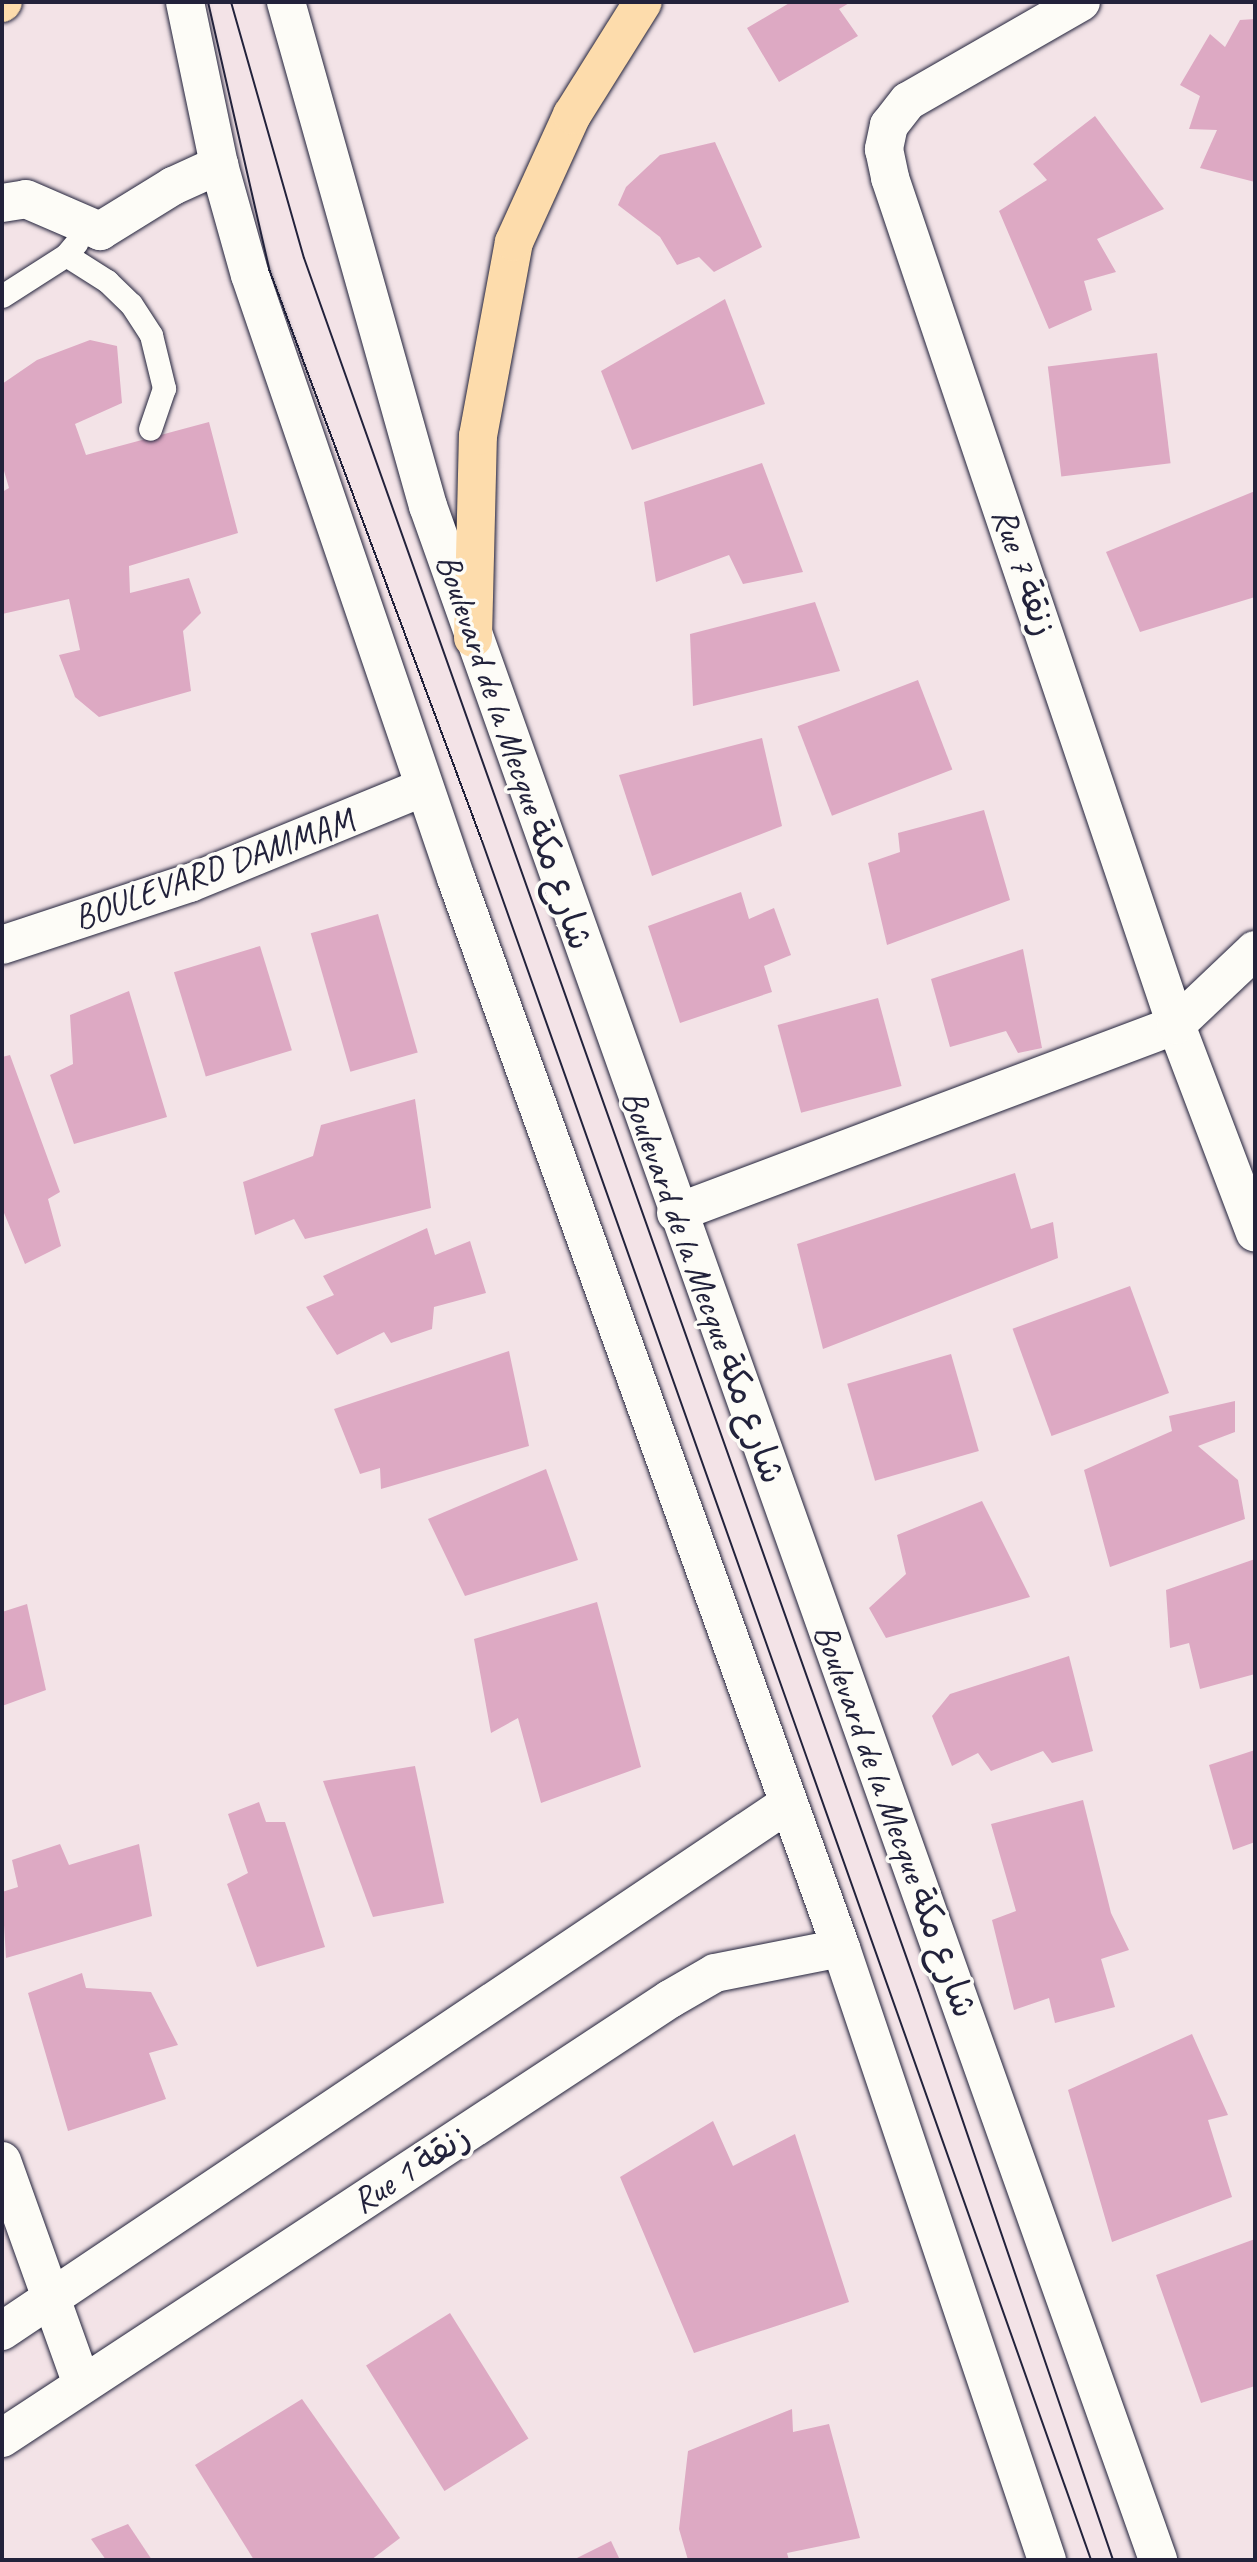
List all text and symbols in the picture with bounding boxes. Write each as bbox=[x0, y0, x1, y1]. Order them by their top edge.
street label: Rue 7 زنقة bbox=[983, 503, 1065, 641]
street label: Boulevard de la Mecque شارع مكة bbox=[426, 548, 602, 956]
street label: BOULEVARD DAMMAM bbox=[68, 799, 360, 939]
street label: Boulevard de la Mecque شارع مكة bbox=[612, 1084, 794, 1490]
street label: Boulevard de la Mecque شارع مكة bbox=[804, 1618, 986, 2024]
street label: Rue 1 زنقة bbox=[344, 2115, 478, 2223]

